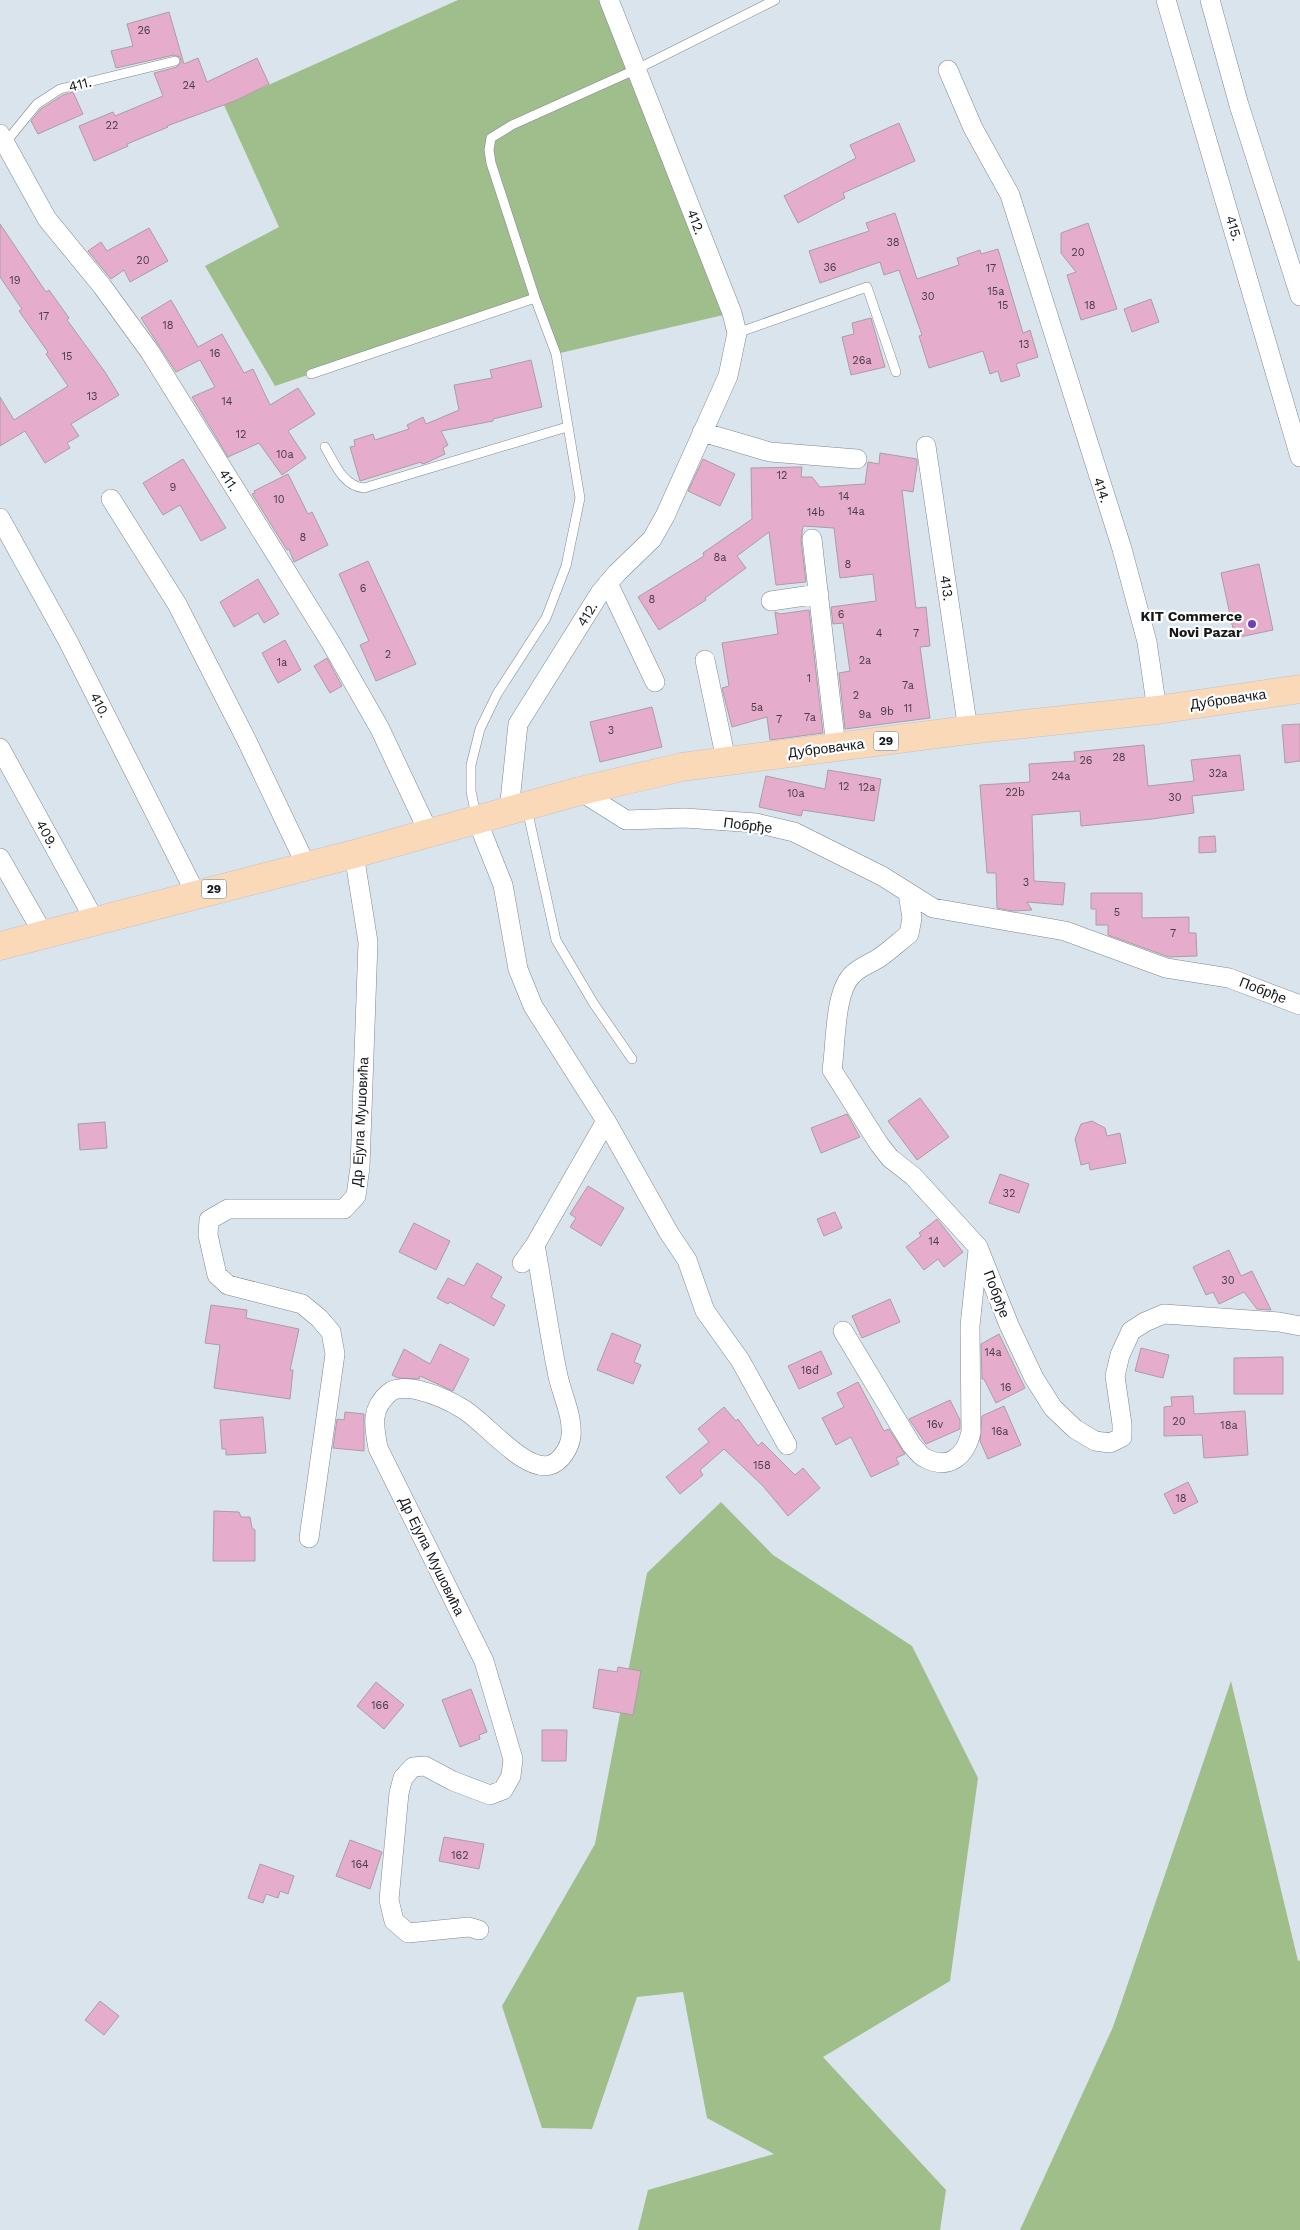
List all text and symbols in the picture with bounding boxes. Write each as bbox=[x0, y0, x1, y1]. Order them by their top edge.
house number: 26 bbox=[137, 24, 151, 37]
street label: 411. bbox=[67, 73, 93, 95]
house number: 24 bbox=[183, 79, 196, 92]
house number: 22 bbox=[106, 119, 118, 132]
street label: 412. bbox=[684, 207, 708, 237]
street label: 415. bbox=[1223, 213, 1245, 243]
house number: 38 bbox=[886, 236, 900, 249]
house number: 20 bbox=[1071, 246, 1085, 259]
house number: 20 bbox=[136, 254, 150, 267]
house number: 36 bbox=[823, 261, 837, 274]
house number: 17 bbox=[986, 262, 996, 275]
house number: 19 bbox=[9, 274, 21, 287]
house number: 15a bbox=[988, 285, 1004, 298]
house number: 30 bbox=[921, 290, 935, 303]
house number: 15 bbox=[998, 299, 1008, 312]
house number: 18 bbox=[1084, 299, 1096, 312]
house number: 17 bbox=[39, 310, 49, 323]
house number: 18 bbox=[162, 319, 174, 332]
house number: 13 bbox=[1019, 338, 1029, 351]
house number: 16 bbox=[210, 347, 221, 360]
house number: 15 bbox=[62, 350, 72, 363]
house number: 26a bbox=[852, 354, 872, 367]
house number: 13 bbox=[87, 390, 97, 403]
house number: 14 bbox=[221, 395, 233, 408]
house number: 12 bbox=[236, 428, 246, 441]
house number: 10a bbox=[276, 448, 294, 461]
street label: 411. bbox=[216, 466, 242, 494]
house number: 12 bbox=[777, 469, 787, 482]
street label: 414. bbox=[1090, 475, 1114, 505]
house number: 9 bbox=[170, 481, 177, 494]
house number: 14 bbox=[838, 490, 850, 503]
house number: 10 bbox=[273, 493, 285, 506]
house number: 14a bbox=[847, 505, 865, 518]
house number: 14b bbox=[807, 506, 825, 519]
house number: 8 bbox=[300, 531, 307, 544]
house number: 8a bbox=[713, 551, 727, 564]
house number: 8 bbox=[845, 558, 852, 571]
street label: 413. bbox=[937, 574, 957, 602]
house number: 6 bbox=[360, 582, 367, 595]
house number: 8 bbox=[649, 593, 656, 606]
street label: 412. bbox=[573, 599, 601, 629]
house number: 6 bbox=[838, 608, 845, 621]
place label: KIT Commerce Novi Pazar bbox=[1141, 608, 1242, 640]
marker: KIT Commerce Novi Pazar bbox=[1246, 618, 1258, 630]
house number: 4 bbox=[876, 627, 883, 640]
house number: 7 bbox=[913, 627, 919, 640]
house number: 2 bbox=[385, 648, 391, 661]
house number: 2a bbox=[859, 654, 871, 667]
house number: 1a bbox=[277, 656, 287, 669]
house number: 1 bbox=[807, 672, 811, 685]
house number: 7a bbox=[902, 679, 914, 692]
street label: Дубровачка bbox=[1189, 686, 1267, 712]
house number: 2 bbox=[853, 689, 859, 702]
street label: 410. bbox=[87, 690, 113, 720]
house number: 5a bbox=[751, 701, 763, 714]
house number: 11 bbox=[904, 702, 912, 715]
house number: 9b bbox=[880, 705, 894, 718]
house number: 9a bbox=[858, 708, 872, 721]
house number: 7a bbox=[804, 711, 816, 724]
house number: 7 bbox=[776, 713, 782, 726]
house number: 3 bbox=[608, 724, 614, 737]
road number: 29 bbox=[874, 731, 898, 750]
street label: Дубровачка bbox=[787, 735, 865, 761]
house number: 28 bbox=[1112, 751, 1126, 764]
house number: 26 bbox=[1079, 754, 1093, 767]
house number: 32a bbox=[1208, 767, 1228, 780]
house number: 24a bbox=[1051, 770, 1071, 783]
house number: 12 bbox=[839, 780, 849, 793]
house number: 12a bbox=[859, 781, 875, 794]
house number: 22b bbox=[1005, 786, 1025, 799]
house number: 10a bbox=[787, 787, 805, 800]
house number: 30 bbox=[1168, 791, 1182, 804]
street label: Побрђе bbox=[723, 814, 774, 836]
street label: 409. bbox=[33, 817, 61, 851]
house number: 3 bbox=[1023, 876, 1029, 889]
road number: 29 bbox=[202, 880, 226, 899]
house number: 5 bbox=[1114, 906, 1120, 919]
house number: 7 bbox=[1170, 927, 1176, 940]
street label: Побрђе bbox=[1237, 974, 1289, 1006]
street label: Др Ејупа Мушовића bbox=[349, 1056, 371, 1187]
house number: 32 bbox=[1003, 1187, 1015, 1200]
house number: 14 bbox=[928, 1235, 940, 1248]
street label: Побрђе bbox=[981, 1268, 1013, 1320]
house number: 30 bbox=[1221, 1274, 1235, 1287]
house number: 14a bbox=[984, 1346, 1002, 1359]
house number: 16đ bbox=[801, 1364, 819, 1377]
house number: 16 bbox=[1001, 1381, 1012, 1394]
house number: 20 bbox=[1172, 1415, 1186, 1428]
house number: 16v bbox=[927, 1418, 944, 1431]
house number: 18a bbox=[1220, 1419, 1238, 1432]
house number: 16a bbox=[991, 1425, 1009, 1438]
house number: 158 bbox=[753, 1459, 771, 1472]
house number: 18 bbox=[1175, 1492, 1187, 1505]
street label: Др Ејупа Мушовића bbox=[396, 1494, 468, 1618]
house number: 166 bbox=[371, 1699, 389, 1712]
house number: 162 bbox=[451, 1849, 469, 1862]
house number: 164 bbox=[351, 1858, 369, 1871]

